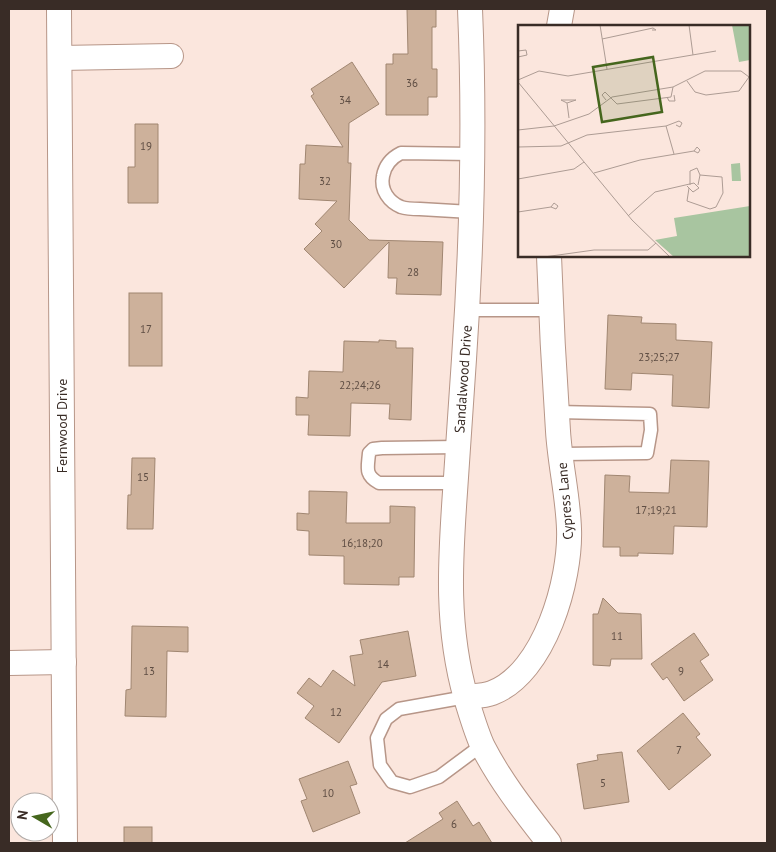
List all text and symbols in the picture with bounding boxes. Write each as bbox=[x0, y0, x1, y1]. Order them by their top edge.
inset map bbox=[518, 25, 751, 258]
house number: 36 bbox=[406, 76, 418, 90]
house number: 34 bbox=[339, 93, 351, 107]
house number: 19 bbox=[140, 139, 152, 153]
house number: 32 bbox=[319, 174, 331, 188]
house number: 30 bbox=[330, 237, 342, 251]
house number: 28 bbox=[407, 265, 419, 279]
house number: 17 bbox=[140, 322, 152, 336]
street label: Sandalwood Drive bbox=[450, 324, 476, 434]
house number: 23;25;27 bbox=[638, 350, 680, 364]
house number: 22;24;26 bbox=[339, 378, 381, 392]
street label: Fernwood Drive bbox=[53, 379, 71, 473]
street label: Cypress Lane bbox=[553, 462, 577, 540]
house number: 15 bbox=[137, 470, 149, 484]
house number: 17;19;21 bbox=[635, 503, 677, 517]
house number: 16;18;20 bbox=[341, 536, 383, 550]
house number: 11 bbox=[611, 629, 623, 643]
house number: 14 bbox=[377, 657, 389, 671]
house number: 13 bbox=[143, 664, 155, 678]
house number: 9 bbox=[678, 664, 684, 678]
house number: 12 bbox=[330, 705, 342, 719]
house number: 7 bbox=[676, 743, 682, 757]
house number: 5 bbox=[600, 776, 606, 790]
house number: 10 bbox=[322, 786, 334, 800]
north arrow bbox=[10, 792, 60, 842]
text: N bbox=[13, 809, 32, 821]
house number: 6 bbox=[451, 817, 457, 831]

